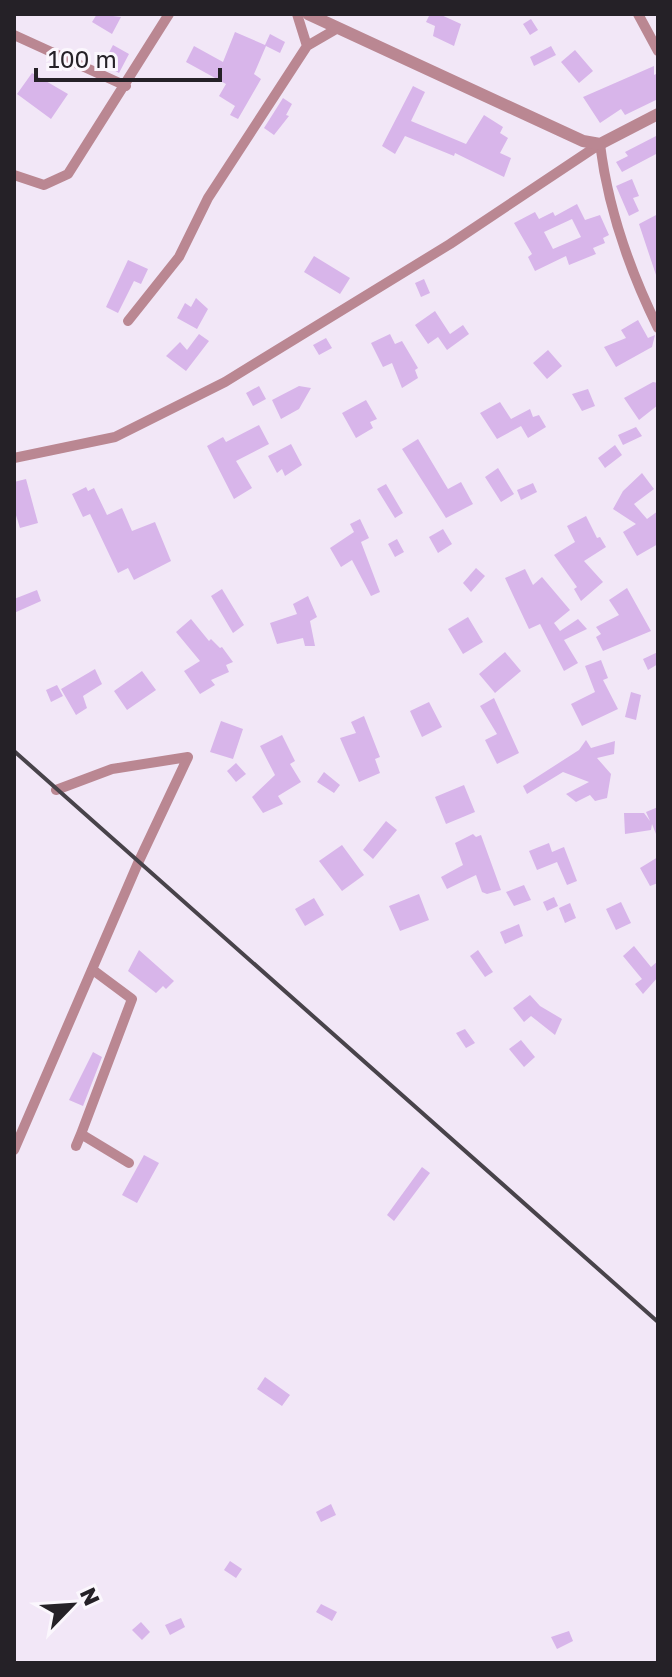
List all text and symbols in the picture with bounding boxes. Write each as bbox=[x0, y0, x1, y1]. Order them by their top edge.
scale bar bbox=[36, 32, 220, 82]
text: 100 m bbox=[48, 44, 117, 73]
north arrow bbox=[32, 1565, 112, 1645]
text: N bbox=[75, 1583, 106, 1610]

